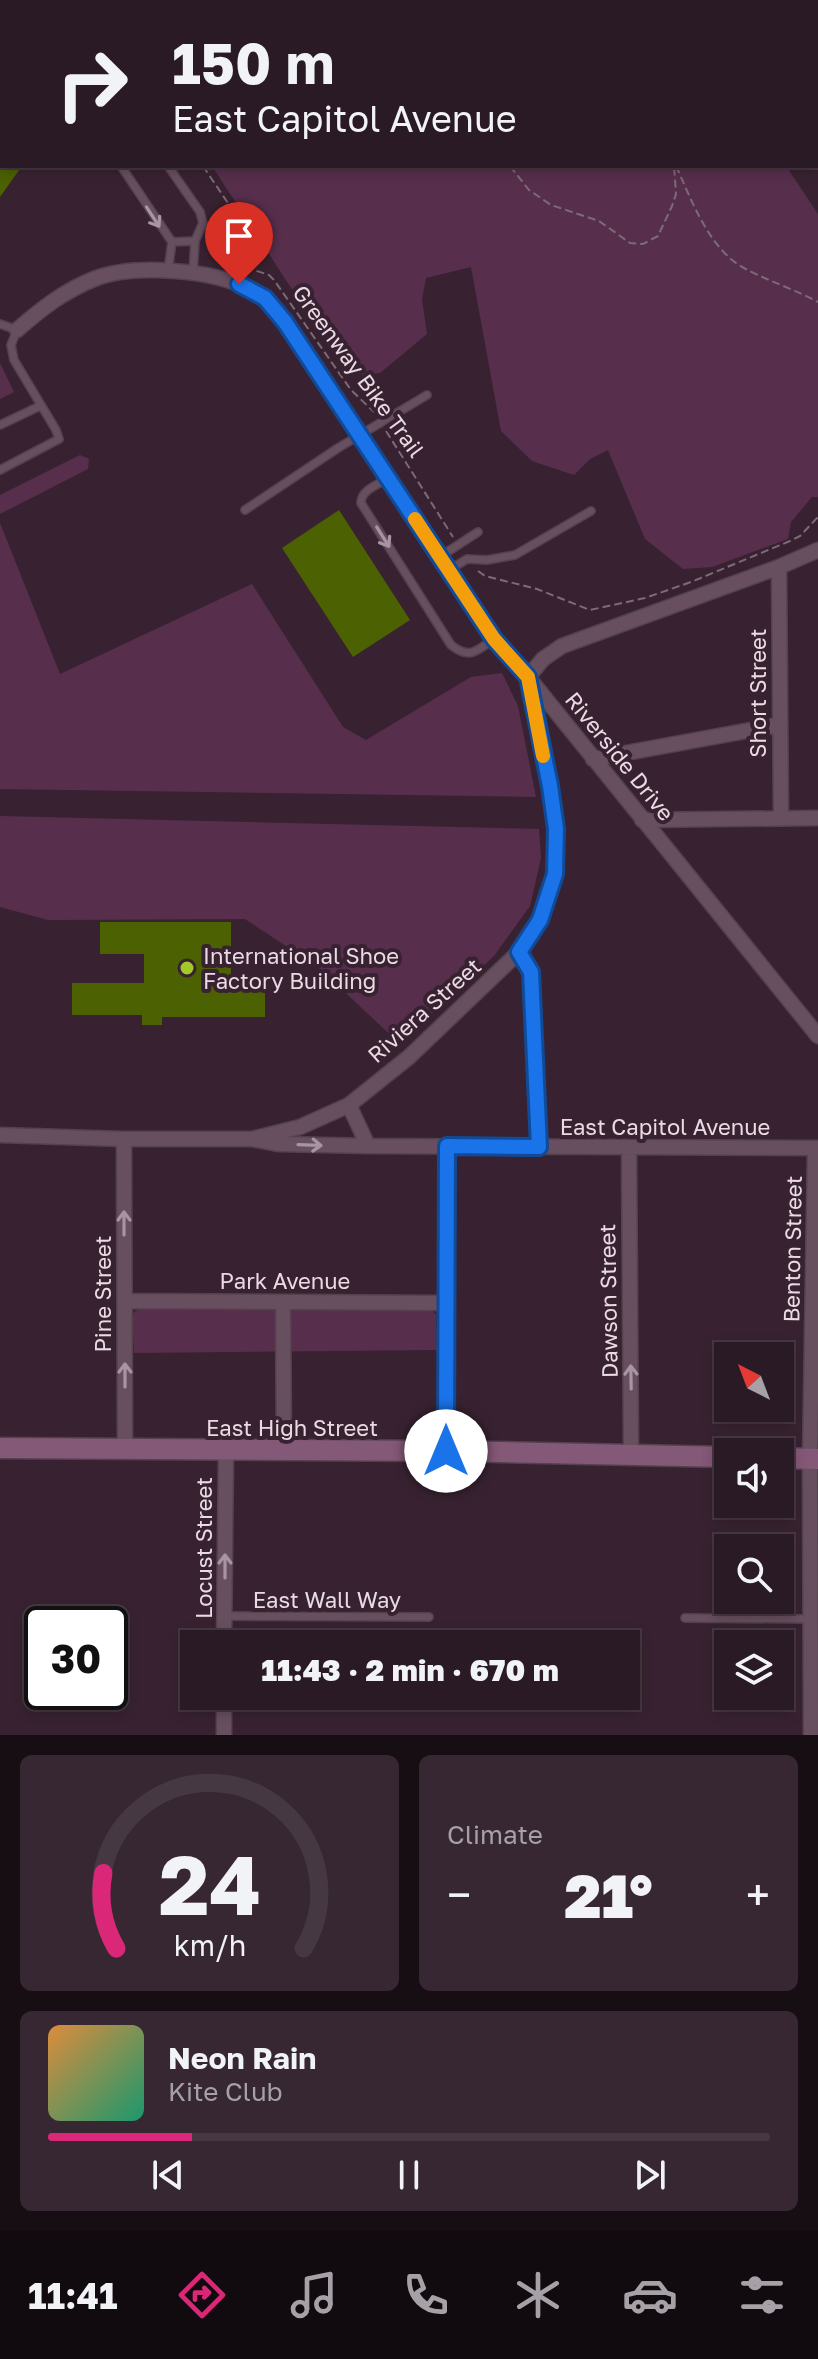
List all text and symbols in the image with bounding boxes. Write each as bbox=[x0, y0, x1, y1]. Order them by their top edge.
text: 150 m bbox=[172, 29, 334, 96]
icon: right bbox=[40, 32, 144, 136]
text: East Capitol Avenue bbox=[172, 97, 517, 140]
pin bbox=[205, 202, 273, 284]
one-way arrow bbox=[146, 205, 162, 228]
icon: arrive bbox=[217, 214, 261, 258]
street label: Greenway Bike Trail bbox=[287, 280, 431, 462]
one-way arrow bbox=[374, 525, 391, 547]
street label: Short Street bbox=[744, 628, 771, 758]
street label: Riverside Drive bbox=[560, 686, 680, 826]
place label: International Shoe Factory Building bbox=[203, 942, 399, 994]
street label: Riviera Street bbox=[362, 952, 486, 1068]
marker: International Shoe Factory Building bbox=[178, 959, 196, 977]
street label: East Capitol Avenue bbox=[560, 1113, 770, 1140]
one-way arrow bbox=[296, 1137, 323, 1152]
street label: Benton Street bbox=[777, 1175, 807, 1323]
one-way arrow bbox=[116, 1210, 132, 1237]
street label: Dawson Street bbox=[593, 1224, 623, 1378]
street label: Pine Street bbox=[89, 1235, 116, 1353]
street label: Park Avenue bbox=[220, 1267, 350, 1294]
north arrow bbox=[714, 1342, 794, 1422]
map controls bbox=[714, 1342, 794, 1710]
one-way arrow bbox=[117, 1362, 133, 1389]
one-way arrow bbox=[623, 1364, 639, 1391]
position arrow bbox=[404, 1409, 488, 1493]
street label: East High Street bbox=[206, 1414, 378, 1441]
button: sound bbox=[714, 1438, 794, 1518]
street label: Locust Street bbox=[190, 1477, 217, 1619]
button: search bbox=[714, 1534, 794, 1614]
one-way arrow bbox=[217, 1553, 233, 1580]
street label: East Wall Way bbox=[253, 1586, 401, 1613]
speed limit sign: 30 bbox=[24, 1606, 128, 1710]
button: layers bbox=[714, 1630, 794, 1710]
text: 11:43 · 2 min · 670 m bbox=[261, 1652, 559, 1688]
text: Climate bbox=[447, 1819, 543, 1850]
text: 24 bbox=[158, 1833, 261, 1933]
text: 21° bbox=[564, 1859, 653, 1931]
text: − bbox=[447, 1868, 471, 1921]
text: + bbox=[746, 1868, 770, 1921]
text: km/h bbox=[173, 1928, 246, 1962]
text: Neon Rain bbox=[168, 2040, 316, 2076]
text: Kite Club bbox=[168, 2076, 283, 2107]
icon: previous bbox=[146, 2153, 190, 2197]
icon: pause bbox=[387, 2153, 431, 2197]
icon: next bbox=[628, 2153, 672, 2197]
icon: directions bbox=[174, 2267, 230, 2323]
icon: music bbox=[286, 2267, 342, 2323]
icon: phone bbox=[398, 2267, 454, 2323]
icon: climate bbox=[510, 2267, 566, 2323]
icon: car bbox=[622, 2267, 678, 2323]
icon: filters bbox=[734, 2267, 790, 2323]
text: 11:41 bbox=[28, 2274, 118, 2317]

